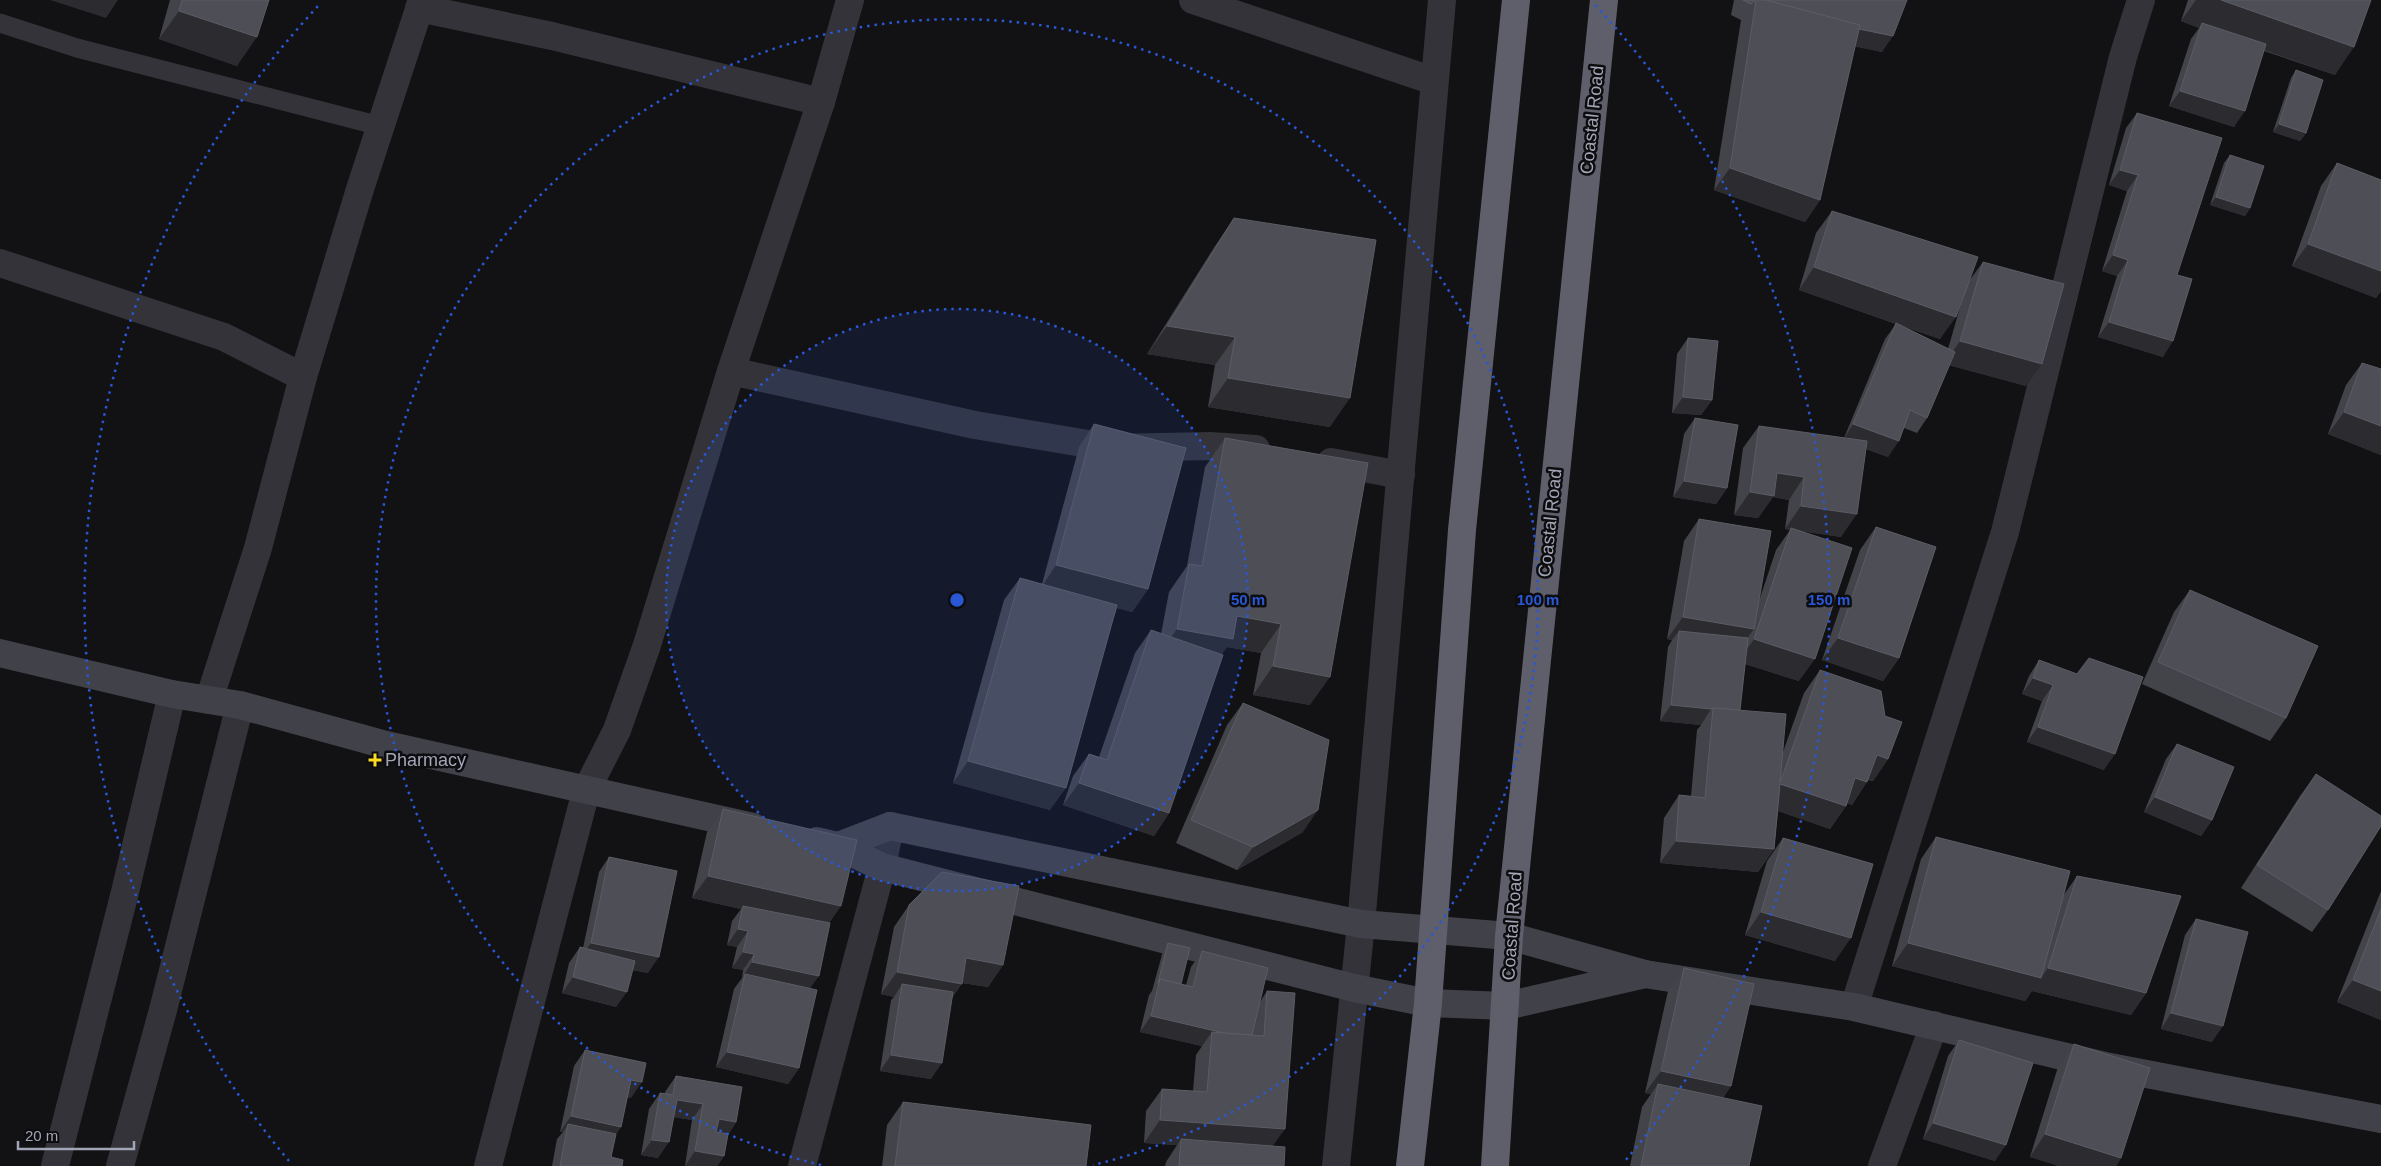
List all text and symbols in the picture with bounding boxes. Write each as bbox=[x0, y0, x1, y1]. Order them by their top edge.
street label: Coastal Road bbox=[1576, 65, 1608, 175]
street label: Coastal Road bbox=[1534, 468, 1566, 578]
centre of rings bbox=[948, 591, 966, 609]
text: 50 m bbox=[1231, 591, 1265, 608]
text: 100 m bbox=[1517, 591, 1559, 608]
text: 150 m bbox=[1808, 591, 1850, 608]
place label: Pharmacy bbox=[385, 750, 466, 770]
marker: Pharmacy bbox=[369, 754, 381, 766]
street label: Coastal Road bbox=[1498, 871, 1526, 981]
scale bar bbox=[18, 1118, 134, 1150]
text: 20 m bbox=[25, 1127, 58, 1144]

